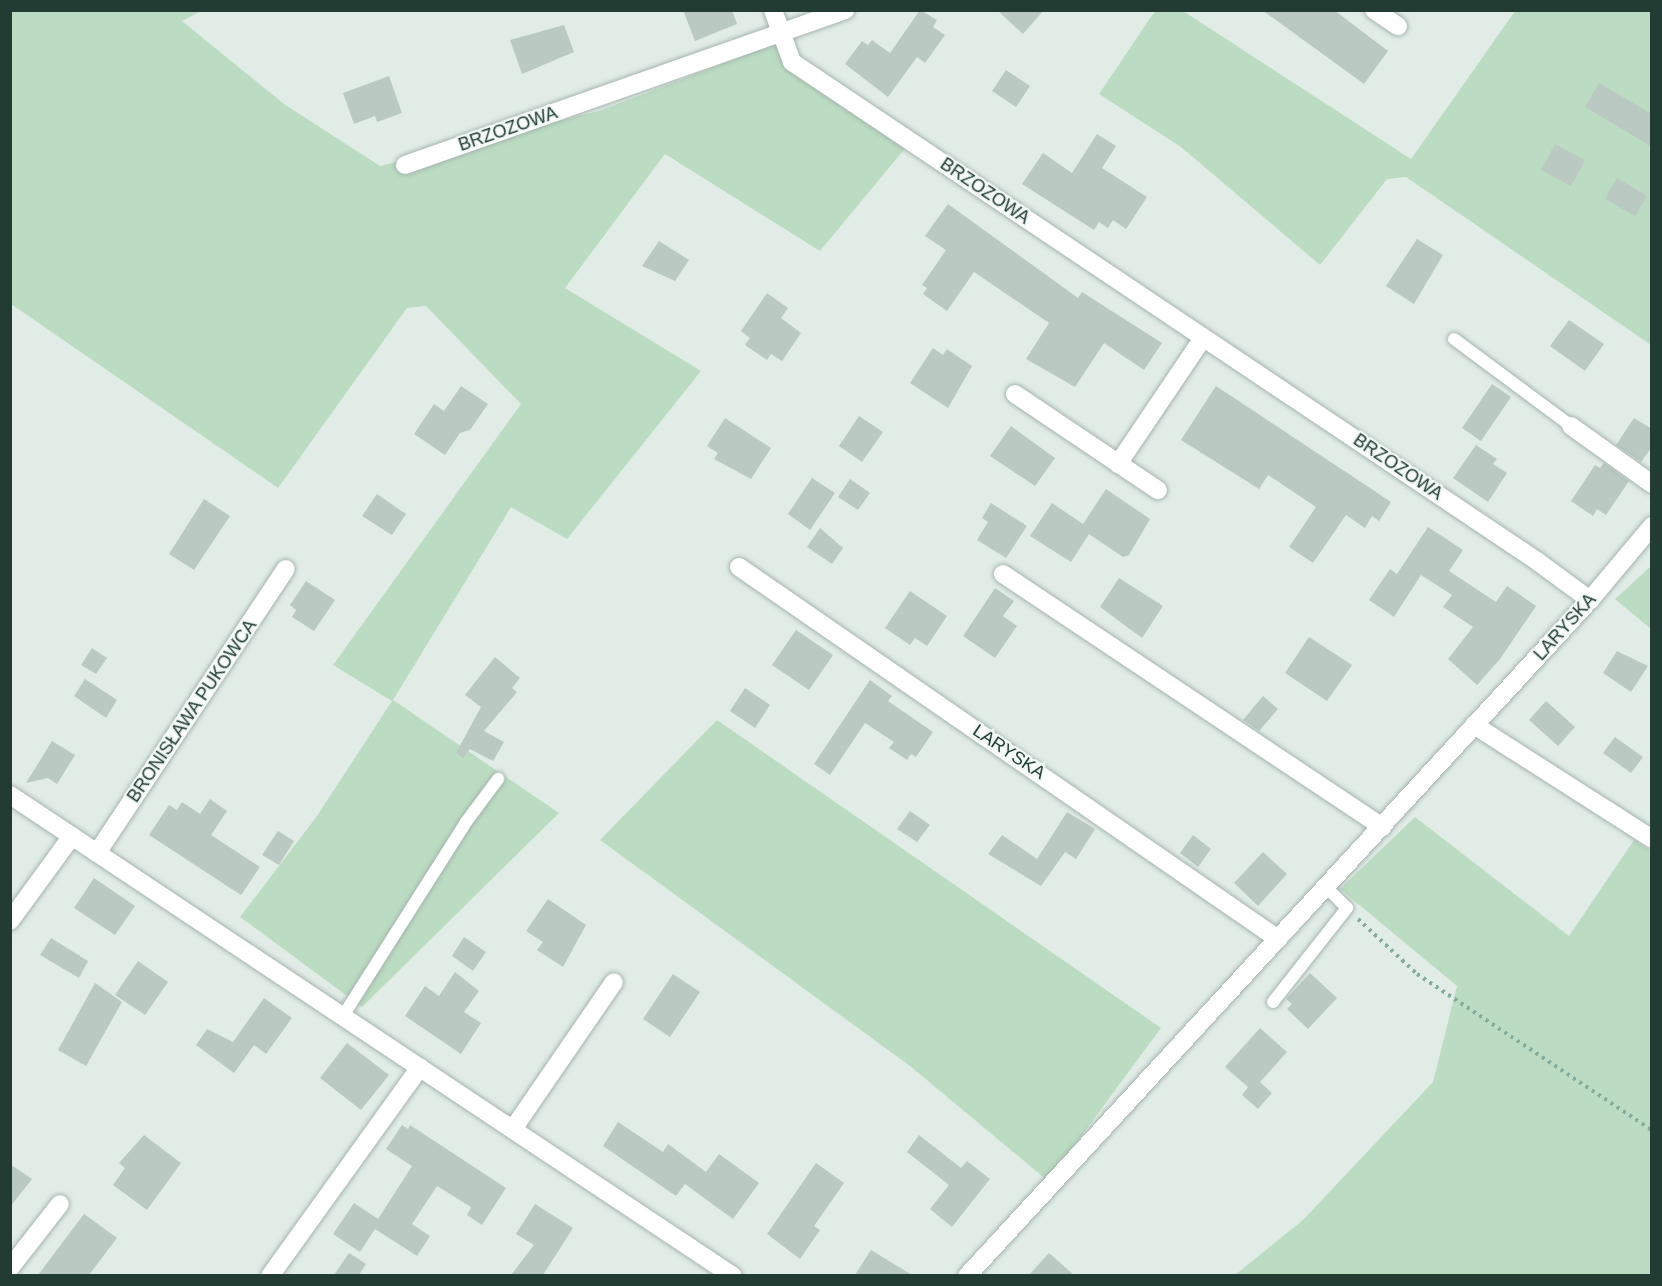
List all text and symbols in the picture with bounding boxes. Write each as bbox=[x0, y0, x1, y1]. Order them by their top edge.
street label: BRZOZOWA bbox=[456, 102, 560, 156]
street label: BRZOZOWA bbox=[936, 153, 1034, 229]
street label: BRZOZOWA bbox=[1349, 429, 1447, 505]
street label: LARYSKA bbox=[1529, 589, 1601, 665]
street label: BRONISŁAWA PUKOWCA bbox=[122, 615, 262, 807]
street label: LARYSKA bbox=[969, 720, 1049, 784]

